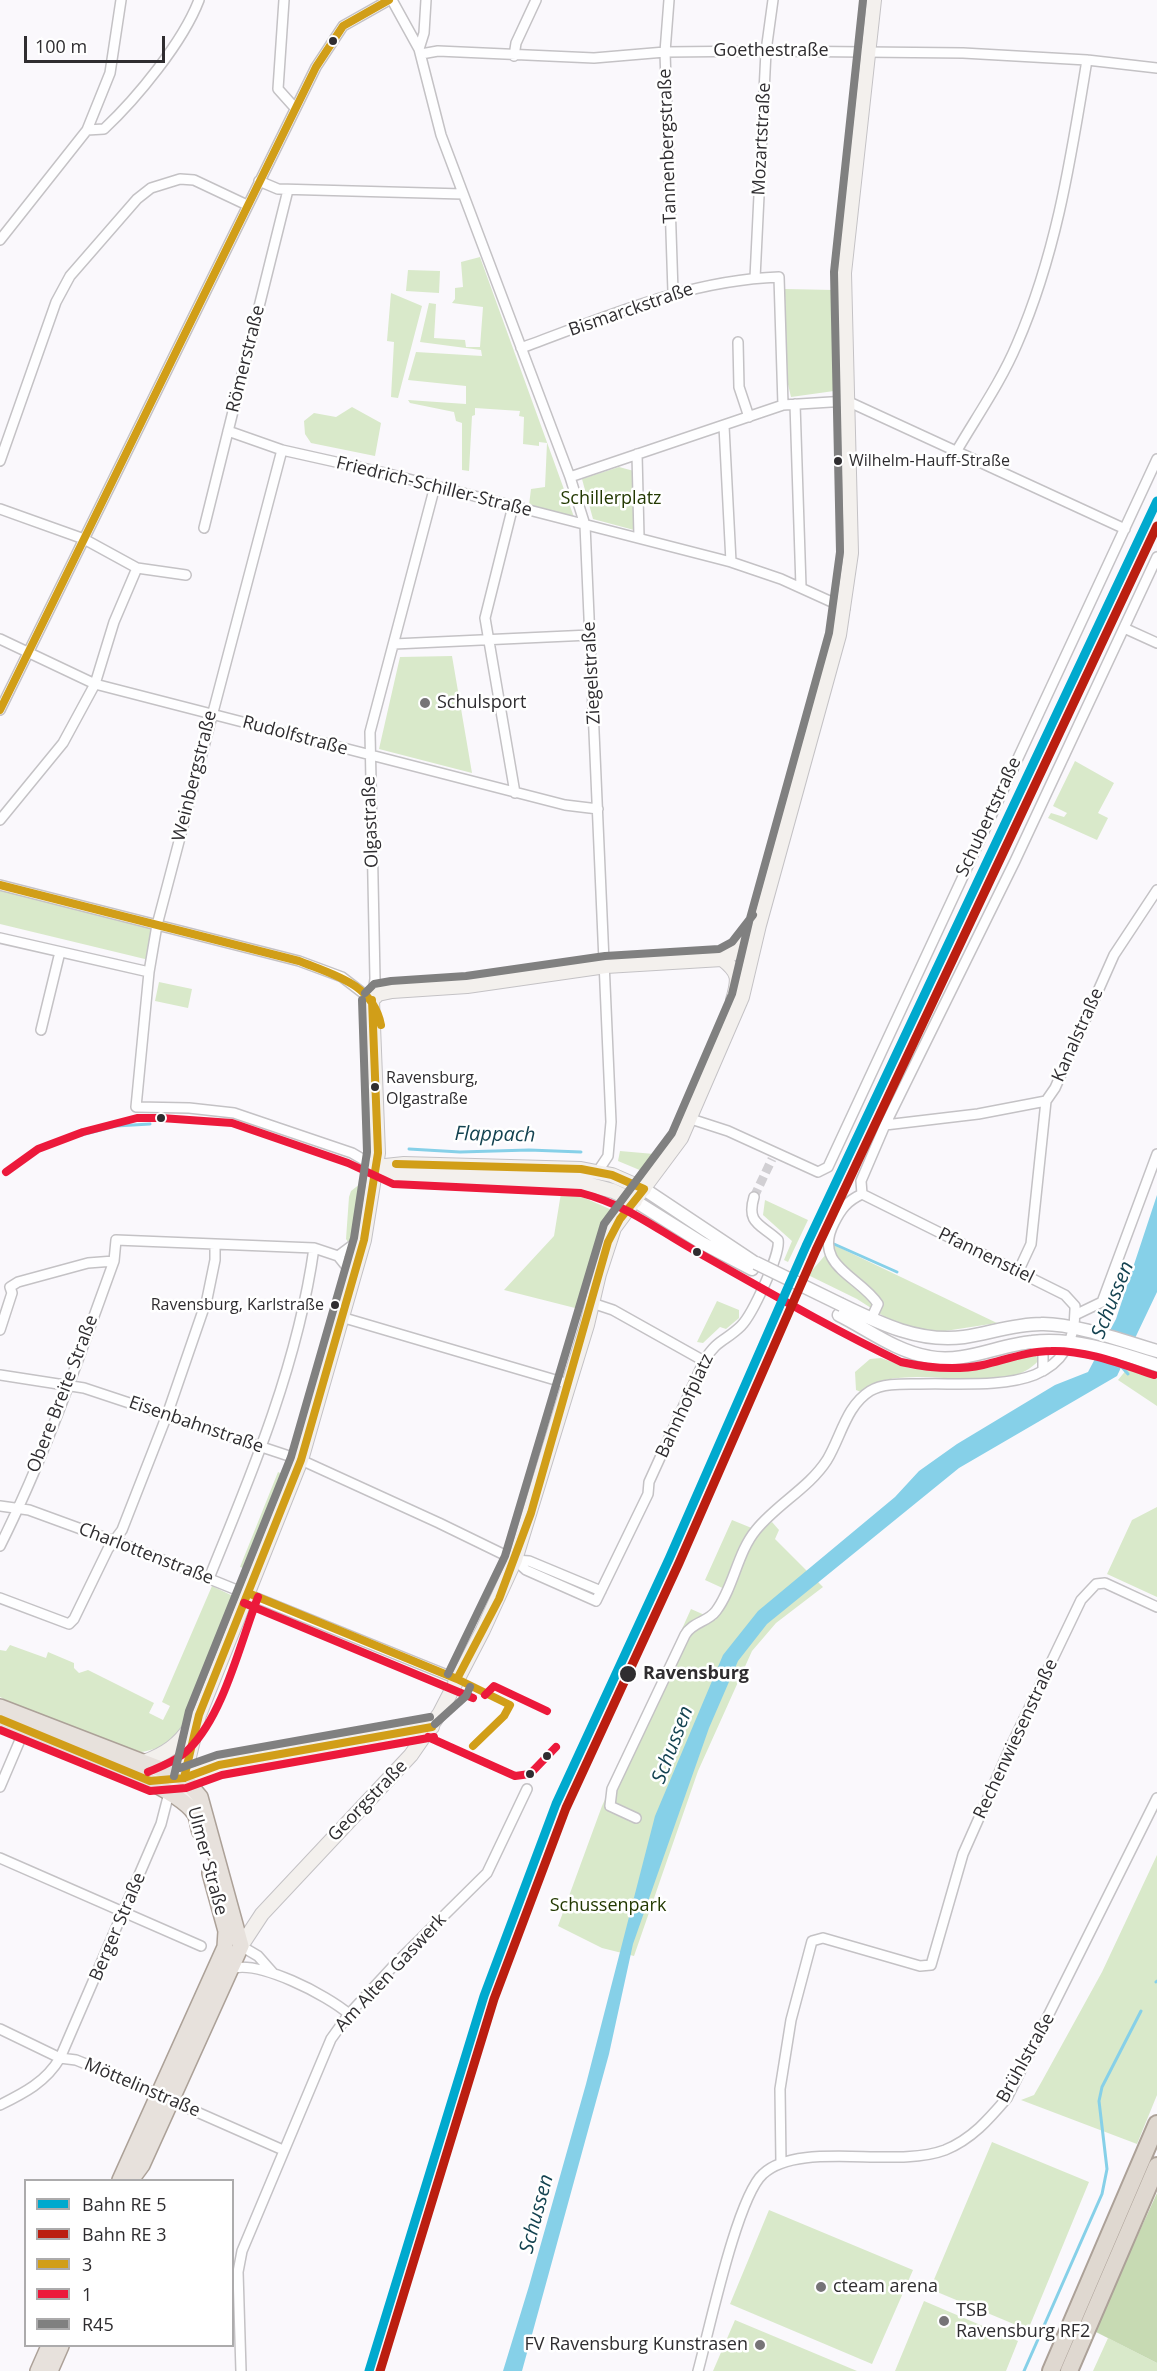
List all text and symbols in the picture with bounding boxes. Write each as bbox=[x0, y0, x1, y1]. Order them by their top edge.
scale bar bbox=[27, 24, 168, 62]
text: 100 m bbox=[35, 34, 87, 58]
unlabelled marker bbox=[327, 35, 339, 47]
street label: Goethestraße bbox=[713, 40, 829, 62]
street label: Tannenbergstraße bbox=[655, 68, 681, 224]
street label: Mozartstraße bbox=[748, 82, 776, 196]
street label: Bismarckstraße bbox=[566, 279, 696, 341]
street label: Römerstraße bbox=[222, 303, 270, 415]
place label: Wilhelm-Hauff-Straße bbox=[849, 451, 1010, 471]
street label: Friedrich-Schiller-Straße bbox=[334, 452, 534, 522]
marker: Wilhelm-Hauff-Straße bbox=[832, 455, 844, 467]
park label: Schillerplatz bbox=[560, 488, 662, 510]
street label: Ziegelstraße bbox=[579, 621, 605, 725]
place label: Schulsport bbox=[437, 692, 526, 714]
marker: Schulsport bbox=[418, 696, 432, 710]
street label: Weinbergstraße bbox=[168, 708, 222, 844]
street label: Rudolfstraße bbox=[240, 712, 350, 760]
street label: Schubertstraße bbox=[952, 754, 1026, 880]
street label: Olgastraße bbox=[359, 776, 383, 868]
street label: Kanalstraße bbox=[1048, 985, 1108, 1085]
place label: Ravensburg, Olgastraße bbox=[386, 1068, 478, 1106]
marker: Ravensburg, Olgastraße bbox=[369, 1081, 381, 1093]
unlabelled marker bbox=[155, 1112, 167, 1124]
water label: Flappach bbox=[454, 1122, 536, 1148]
street label: Pfannenstiel bbox=[934, 1223, 1038, 1289]
unlabelled marker bbox=[691, 1246, 703, 1258]
water label: Schussen bbox=[1087, 1258, 1139, 1342]
place label: Ravensburg, Karlstraße bbox=[151, 1295, 324, 1315]
marker: Ravensburg, Karlstraße bbox=[329, 1299, 341, 1311]
street label: Obere Breite Straße bbox=[23, 1312, 103, 1476]
street label: Bahnhofplatz bbox=[652, 1351, 718, 1461]
street label: Eisenbahnstraße bbox=[126, 1392, 266, 1458]
street label: Charlottenstraße bbox=[75, 1518, 217, 1590]
street label: Rechenwiesenstraße bbox=[969, 1656, 1063, 1822]
place label: Ravensburg bbox=[643, 1663, 749, 1685]
marker: Ravensburg bbox=[618, 1664, 638, 1684]
water label: Schussen bbox=[647, 1703, 699, 1787]
unlabelled marker bbox=[541, 1750, 553, 1762]
street label: Georgstraße bbox=[324, 1756, 412, 1846]
unlabelled marker bbox=[524, 1768, 536, 1780]
street label: Ulmer Straße bbox=[182, 1804, 232, 1918]
street label: Berger Straße bbox=[85, 1869, 151, 1985]
park label: Schussenpark bbox=[550, 1895, 666, 1917]
street label: Am Alten Gaswerk bbox=[331, 1910, 451, 2036]
street label: Brühlstraße bbox=[992, 2009, 1060, 2107]
street label: Möttelinstraße bbox=[81, 2054, 203, 2122]
water label: Schussen bbox=[515, 2172, 559, 2256]
legend bbox=[24, 2179, 234, 2347]
text: Bahn RE 5 bbox=[82, 2192, 166, 2216]
text: Bahn RE 3 bbox=[82, 2222, 166, 2246]
text: 3 bbox=[82, 2252, 92, 2276]
place label: cteam arena bbox=[833, 2276, 938, 2298]
marker: cteam arena bbox=[814, 2280, 828, 2294]
text: 1 bbox=[82, 2282, 92, 2306]
place label: TSB Ravensburg RF2 bbox=[956, 2300, 1090, 2342]
text: R45 bbox=[82, 2312, 114, 2336]
marker: TSB Ravensburg RF2 bbox=[937, 2314, 951, 2328]
place label: FV Ravensburg Kunstrasen bbox=[524, 2334, 748, 2356]
marker: FV Ravensburg Kunstrasen bbox=[753, 2338, 767, 2352]

